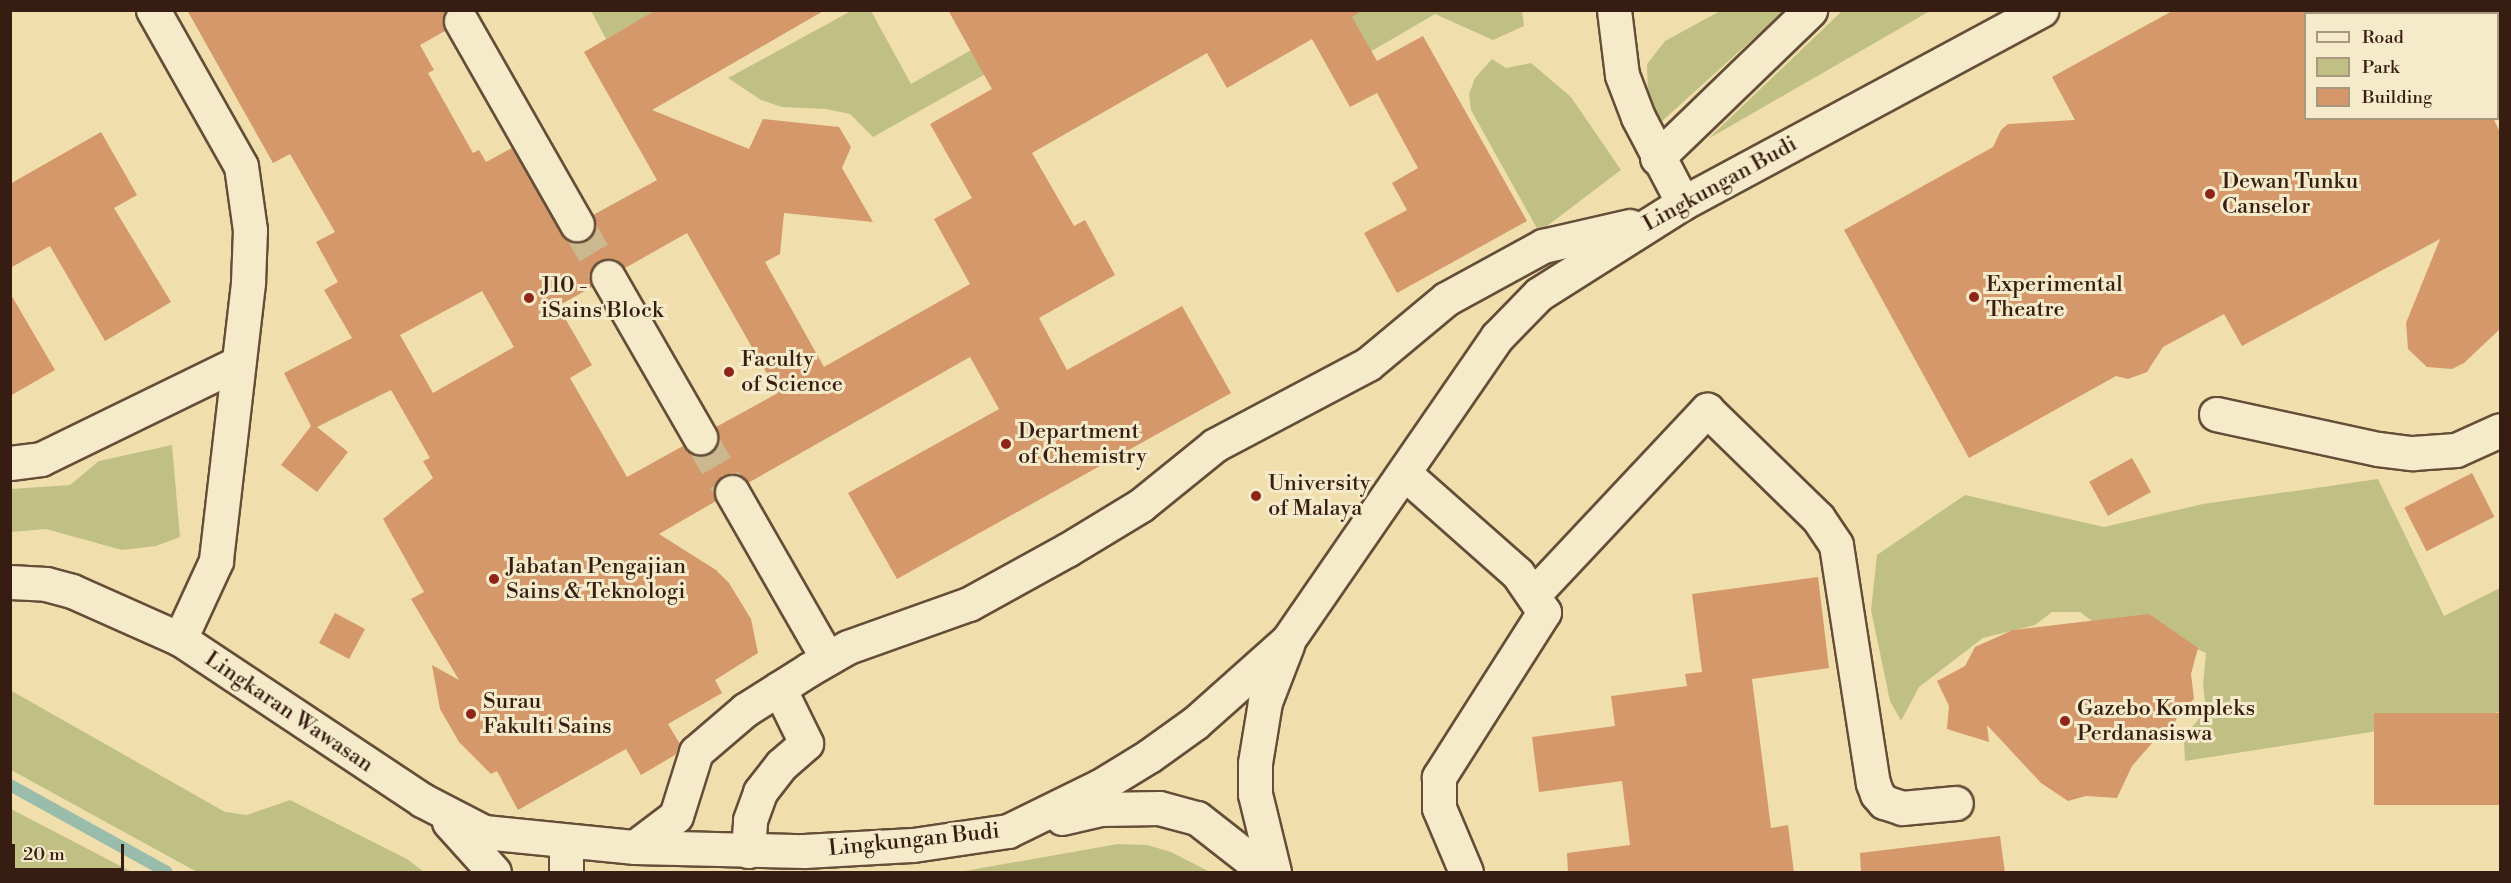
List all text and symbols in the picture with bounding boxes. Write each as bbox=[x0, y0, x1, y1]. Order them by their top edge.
legend bbox=[2304, 12, 2499, 120]
text: Road bbox=[2362, 26, 2404, 49]
text: Park bbox=[2362, 56, 2399, 79]
text: Building bbox=[2362, 86, 2432, 109]
street label: Lingkungan Budi bbox=[1638, 131, 1802, 237]
place label: Dewan Tunku Canselor bbox=[2222, 168, 2358, 220]
marker: Dewan Tunku Canselor bbox=[2203, 187, 2217, 201]
place label: Experimental Theatre bbox=[1986, 271, 2123, 322]
place label: J10 - iSains Block bbox=[541, 272, 663, 324]
marker: Experimental Theatre bbox=[1967, 290, 1981, 304]
marker: J10 - iSains Block bbox=[522, 291, 536, 305]
place label: Faculty of Science bbox=[741, 346, 843, 398]
marker: Faculty of Science bbox=[722, 365, 736, 379]
place label: Department of Chemistry bbox=[1018, 418, 1147, 470]
marker: Department of Chemistry bbox=[999, 437, 1013, 451]
place label: University of Malaya bbox=[1268, 470, 1370, 522]
marker: University of Malaya bbox=[1249, 489, 1263, 503]
place label: Jabatan Pengajian Sains & Teknologi bbox=[506, 553, 686, 604]
marker: Jabatan Pengajian Sains & Teknologi bbox=[487, 572, 501, 586]
street label: Lingkaran Wawasan bbox=[200, 646, 378, 778]
place label: Surau Fakulti Sains bbox=[483, 688, 612, 740]
place label: Gazebo Kompleks Perdanasiswa bbox=[2077, 695, 2255, 746]
marker: Surau Fakulti Sains bbox=[464, 707, 478, 721]
marker: Gazebo Kompleks Perdanasiswa bbox=[2058, 714, 2072, 728]
street label: Lingkungan Budi bbox=[827, 818, 1001, 862]
scale bar bbox=[15, 832, 128, 870]
text: 20 m bbox=[23, 843, 65, 866]

